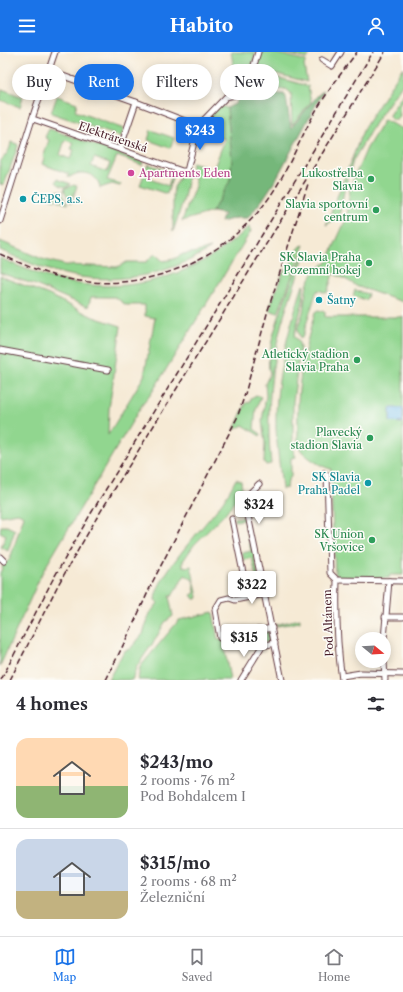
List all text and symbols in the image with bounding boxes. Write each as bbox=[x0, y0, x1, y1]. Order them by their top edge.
icon: menu bbox=[16, 15, 38, 37]
text: Habito bbox=[170, 15, 233, 37]
icon: person bbox=[365, 15, 387, 37]
chip: Buy bbox=[12, 64, 66, 100]
chip: Rent bbox=[74, 64, 134, 100]
chip: Filters bbox=[142, 64, 212, 100]
chip: New bbox=[220, 64, 279, 100]
pin: $243 bbox=[176, 117, 224, 151]
street label: Elektrárenská bbox=[77, 119, 149, 155]
text: $243 bbox=[185, 122, 215, 138]
place label: Apartments Eden bbox=[138, 166, 231, 180]
place label: Lukostřelba Slavia bbox=[301, 166, 363, 193]
marker: Apartments Eden bbox=[126, 168, 136, 178]
marker: Lukostřelba Slavia bbox=[366, 174, 376, 184]
place label: ČEPS, a.s. bbox=[31, 191, 83, 206]
marker: ČEPS, a.s. bbox=[18, 194, 28, 204]
place label: Slavia sportovní centrum bbox=[285, 197, 369, 224]
marker: Slavia sportovní centrum bbox=[371, 205, 381, 215]
place label: SK Slavia Praha Pozemní hokej bbox=[280, 250, 361, 277]
marker: SK Slavia Praha Pozemní hokej bbox=[364, 258, 374, 268]
place label: Šatny bbox=[327, 292, 357, 307]
marker: Šatny bbox=[314, 295, 324, 305]
place label: Atletický stadion Slavia Praha bbox=[261, 347, 349, 374]
marker: Atletický stadion Slavia Praha bbox=[352, 355, 362, 365]
place label: Plavecký stadion Slavia bbox=[291, 425, 363, 452]
marker: Plavecký stadion Slavia bbox=[365, 433, 375, 443]
place label: SK Slavia Praha Padel bbox=[298, 470, 361, 497]
marker: SK Slavia Praha Padel bbox=[363, 478, 373, 488]
pin: $324 bbox=[235, 491, 283, 525]
text: $324 bbox=[244, 496, 274, 512]
place label: SK Union Vršovice bbox=[314, 527, 364, 554]
marker: SK Union Vršovice bbox=[367, 535, 377, 545]
pin: $322 bbox=[228, 571, 276, 605]
text: $322 bbox=[237, 576, 267, 592]
street label: Pod Altánem bbox=[320, 588, 336, 657]
pin: $315 bbox=[220, 624, 268, 658]
text: $315 bbox=[230, 629, 258, 645]
north arrow bbox=[355, 632, 391, 668]
map controls bbox=[355, 632, 391, 668]
icon: filters bbox=[365, 693, 387, 715]
text: 4 homes bbox=[16, 694, 88, 714]
text: $243/mo bbox=[140, 752, 213, 772]
icon: home bbox=[48, 754, 96, 802]
text: 2 rooms · 76 m² bbox=[140, 772, 235, 788]
text: Pod Bohdalcem I bbox=[140, 788, 246, 804]
text: $315/mo bbox=[140, 853, 210, 873]
icon: home bbox=[48, 855, 96, 903]
text: 2 rooms · 68 m² bbox=[140, 873, 237, 889]
text: Železniční bbox=[140, 889, 205, 905]
tab: Map bbox=[53, 946, 76, 984]
tab: Saved bbox=[182, 946, 212, 984]
tab: Home bbox=[318, 946, 350, 984]

